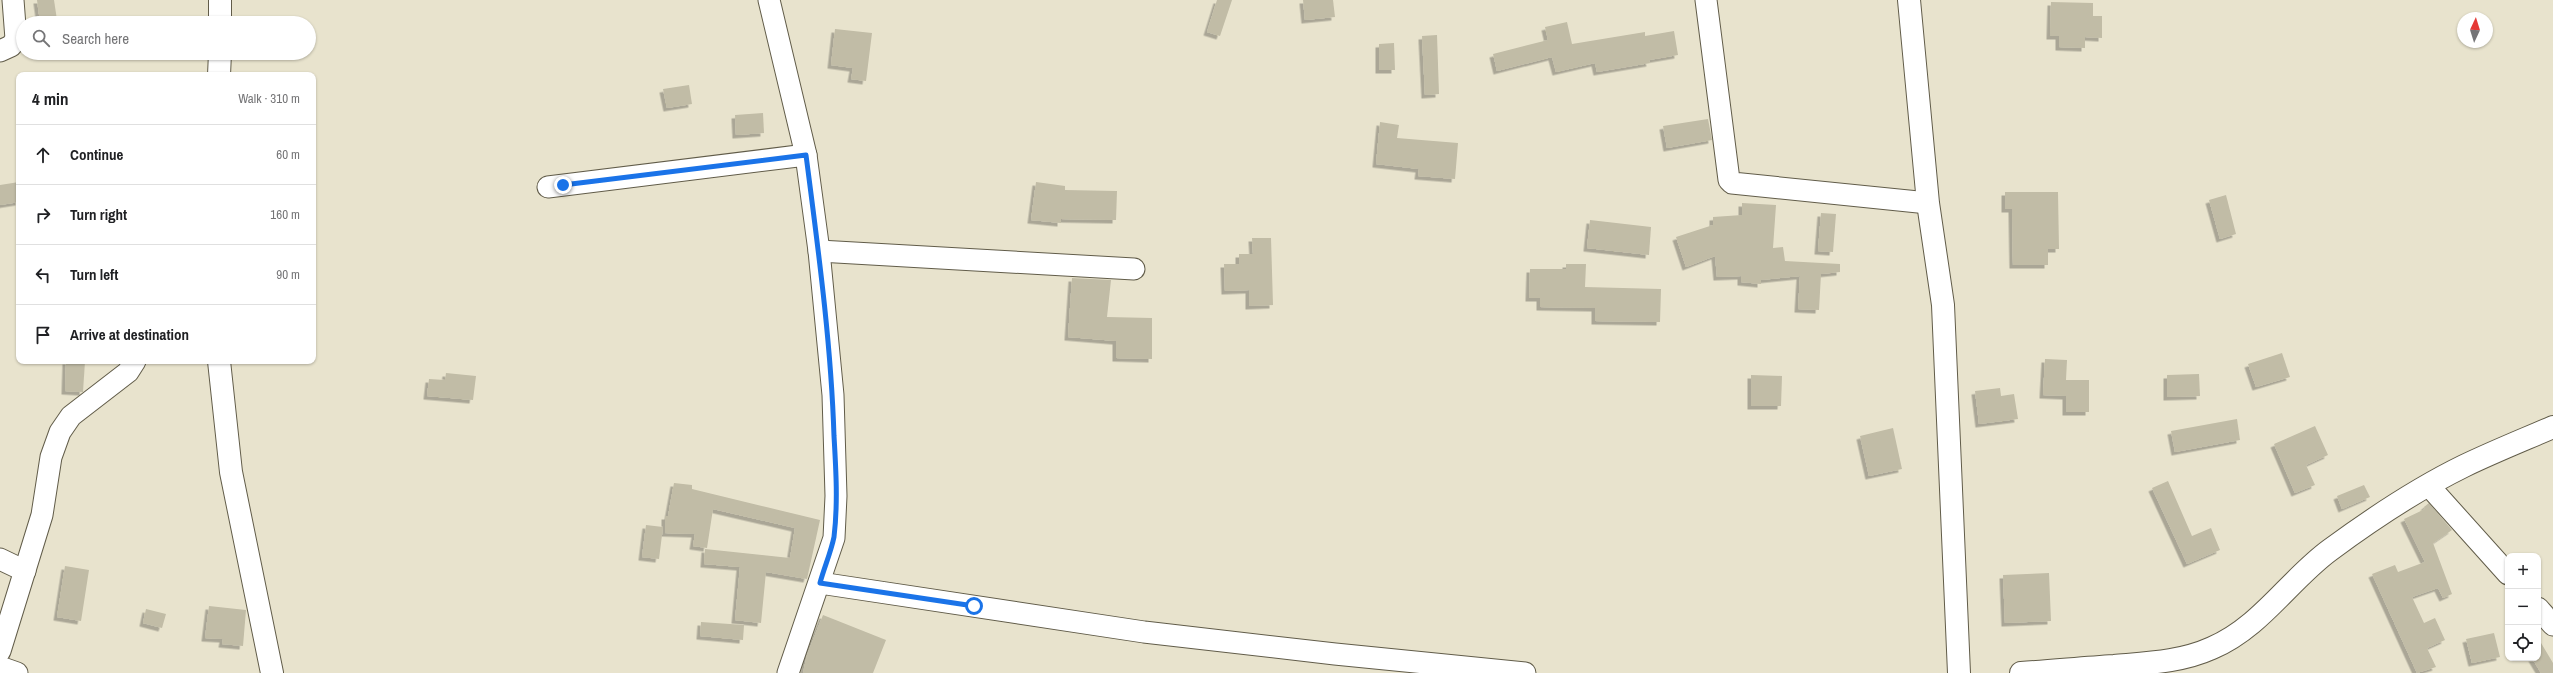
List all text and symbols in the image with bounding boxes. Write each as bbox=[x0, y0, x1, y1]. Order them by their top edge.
north arrow bbox=[2457, 12, 2493, 48]
search box bbox=[16, 16, 316, 60]
icon: search bbox=[30, 27, 52, 49]
text: Search here bbox=[62, 28, 129, 49]
text: 4 min bbox=[32, 87, 68, 110]
text: Walk · 310 m bbox=[238, 90, 300, 107]
icon: ahead bbox=[32, 144, 54, 166]
text: Continue bbox=[70, 144, 123, 165]
text: 60 m bbox=[276, 146, 300, 163]
route end bbox=[554, 176, 572, 194]
icon: right bbox=[32, 204, 54, 226]
text: Turn right bbox=[70, 204, 127, 225]
text: 160 m bbox=[270, 206, 300, 223]
icon: left bbox=[32, 264, 54, 286]
text: Turn left bbox=[70, 264, 118, 285]
text: 90 m bbox=[276, 266, 300, 283]
icon: arrive bbox=[32, 324, 54, 346]
text: Arrive at destination bbox=[70, 324, 189, 345]
map controls bbox=[2505, 553, 2541, 661]
button: + bbox=[2505, 553, 2541, 589]
button: − bbox=[2505, 589, 2541, 625]
route start bbox=[965, 597, 983, 615]
button: locate bbox=[2505, 625, 2541, 661]

